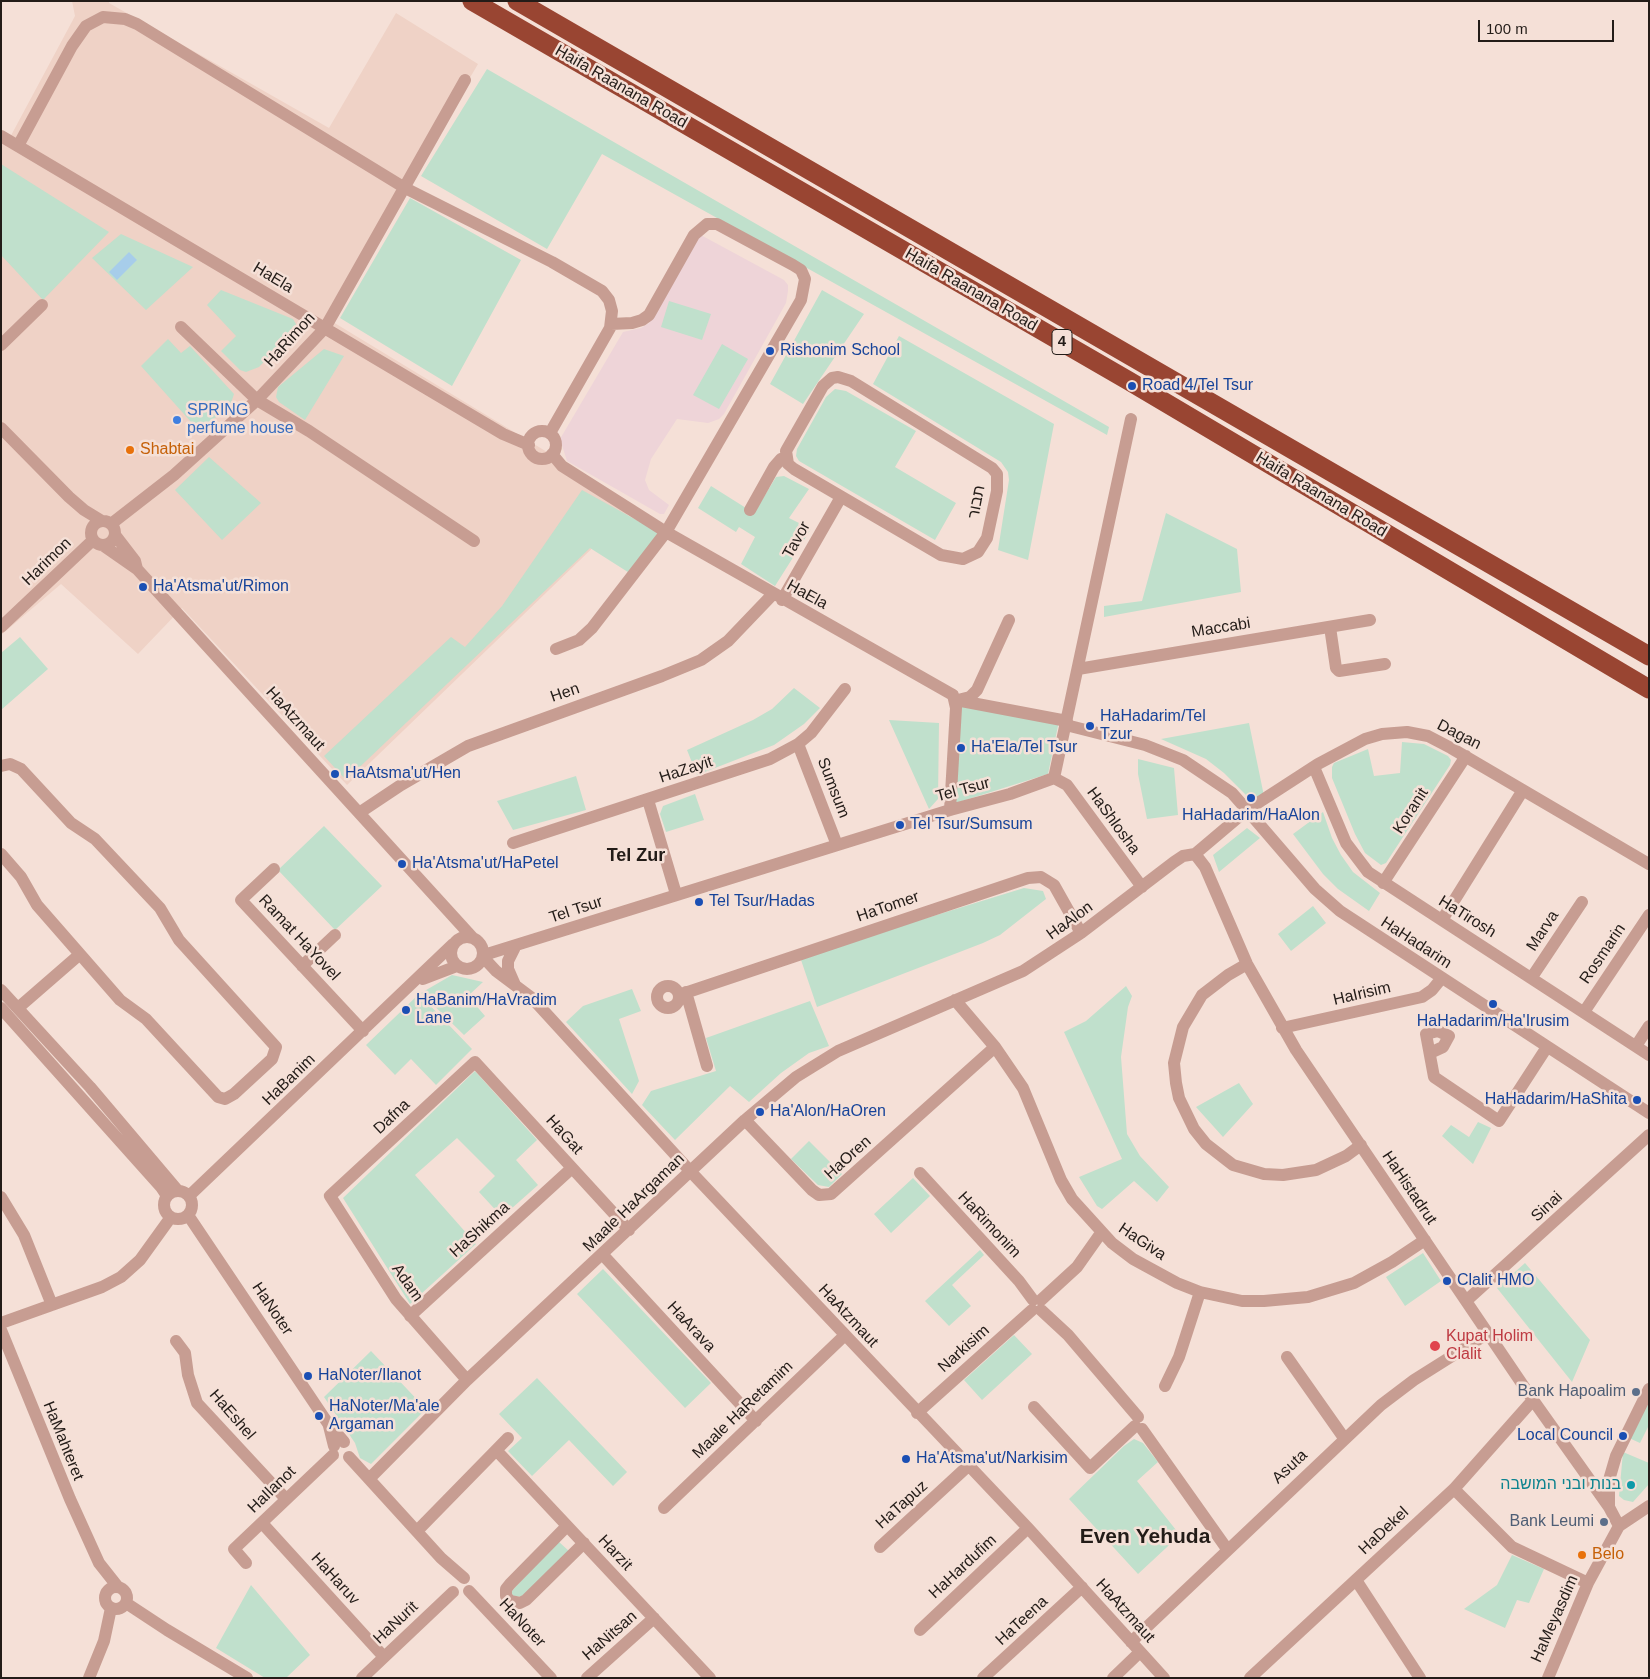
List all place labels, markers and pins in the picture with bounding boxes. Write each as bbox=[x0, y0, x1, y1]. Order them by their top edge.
place label: Rishonim School bbox=[780, 341, 900, 361]
marker: Rishonim School bbox=[764, 345, 776, 357]
place label: Road 4/Tel Tsur bbox=[1142, 376, 1253, 396]
marker: Road 4/Tel Tsur bbox=[1126, 380, 1138, 392]
place label: SPRING perfume house bbox=[187, 401, 294, 439]
marker: SPRING perfume house bbox=[171, 414, 183, 426]
place label: Shabtai bbox=[140, 440, 194, 460]
marker: Shabtai bbox=[124, 444, 136, 456]
place label: Ha'Atsma'ut/Rimon bbox=[153, 577, 289, 597]
marker: Ha'Atsma'ut/Rimon bbox=[137, 581, 149, 593]
place label: HaHadarim/Tel Tzur bbox=[1100, 707, 1206, 745]
marker: HaHadarim/Tel Tzur bbox=[1084, 720, 1096, 732]
place label: Ha'Ela/Tel Tsur bbox=[971, 738, 1077, 758]
marker: Ha'Ela/Tel Tsur bbox=[955, 742, 967, 754]
place label: HaAtsma'ut/Hen bbox=[345, 764, 461, 784]
marker: HaAtsma'ut/Hen bbox=[329, 768, 341, 780]
marker: HaHadarim/HaAlon bbox=[1245, 792, 1257, 804]
place label: HaHadarim/HaAlon bbox=[1182, 806, 1320, 826]
place label: Tel Tsur/Sumsum bbox=[910, 815, 1033, 835]
marker: Tel Tsur/Sumsum bbox=[894, 819, 906, 831]
place label: Ha'Atsma'ut/HaPetel bbox=[412, 854, 559, 874]
marker: Ha'Atsma'ut/HaPetel bbox=[396, 858, 408, 870]
place label: Tel Tsur/Hadas bbox=[709, 892, 815, 912]
marker: Tel Tsur/Hadas bbox=[693, 896, 705, 908]
place label: HaBanim/HaVradim Lane bbox=[416, 991, 557, 1029]
marker: HaHadarim/Ha'Irusim bbox=[1487, 998, 1499, 1010]
marker: HaBanim/HaVradim Lane bbox=[400, 1004, 412, 1016]
place label: HaHadarim/Ha'Irusim bbox=[1417, 1012, 1569, 1032]
place label: HaHadarim/HaShita bbox=[1485, 1090, 1627, 1110]
marker: HaHadarim/HaShita bbox=[1631, 1094, 1643, 1106]
place label: Ha'Alon/HaOren bbox=[770, 1102, 886, 1122]
marker: Ha'Alon/HaOren bbox=[754, 1106, 766, 1118]
place label: Clalit HMO bbox=[1457, 1271, 1534, 1291]
marker: Clalit HMO bbox=[1441, 1275, 1453, 1287]
place label: Kupat Holim Clalit bbox=[1446, 1327, 1533, 1365]
marker: Kupat Holim Clalit bbox=[1428, 1339, 1442, 1353]
place label: HaNoter/Ilanot bbox=[318, 1366, 421, 1386]
marker: HaNoter/Ilanot bbox=[302, 1370, 314, 1382]
place label: Bank Hapoalim bbox=[1518, 1382, 1626, 1402]
marker: Bank Hapoalim bbox=[1630, 1386, 1642, 1398]
place label: HaNoter/Ma'ale Argaman bbox=[329, 1397, 440, 1435]
marker: HaNoter/Ma'ale Argaman bbox=[313, 1410, 325, 1422]
place label: Local Council bbox=[1517, 1426, 1613, 1446]
marker: Local Council bbox=[1617, 1430, 1629, 1442]
place label: Ha'Atsma'ut/Narkisim bbox=[916, 1449, 1068, 1469]
marker: Ha'Atsma'ut/Narkisim bbox=[900, 1453, 912, 1465]
place label: בנות ובני המושבה bbox=[1500, 1475, 1621, 1495]
marker: בנות ובני המושבה bbox=[1625, 1479, 1637, 1491]
place label: Bank Leumi bbox=[1510, 1512, 1594, 1532]
marker: Bank Leumi bbox=[1598, 1516, 1610, 1528]
place label: Belo bbox=[1592, 1545, 1624, 1565]
marker: Belo bbox=[1576, 1549, 1588, 1561]

